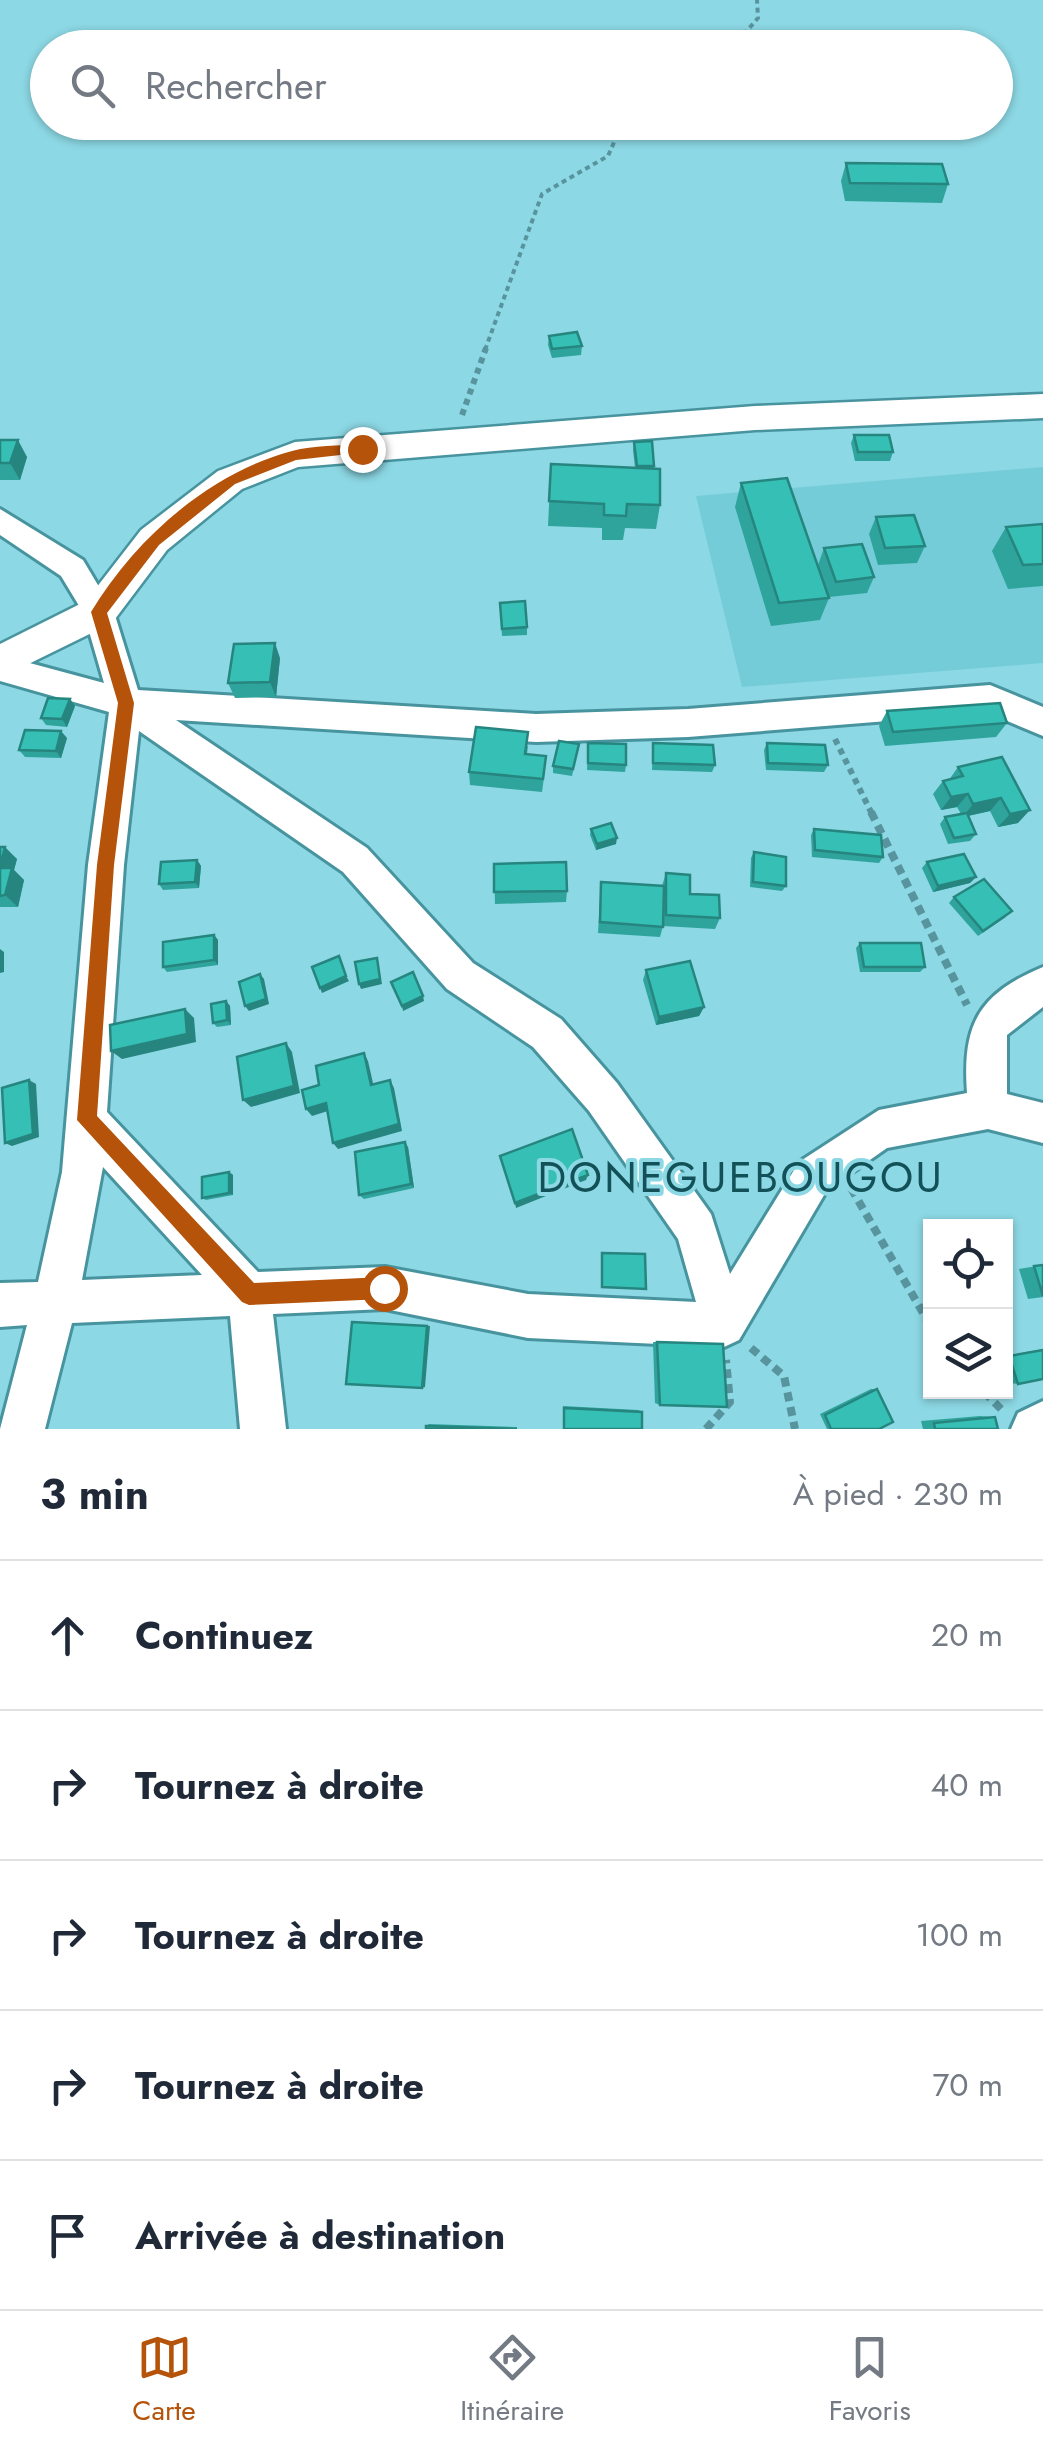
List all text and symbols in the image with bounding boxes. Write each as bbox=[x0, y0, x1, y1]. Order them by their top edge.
search box bbox=[30, 30, 1013, 140]
icon: search bbox=[65, 58, 120, 113]
text: Rechercher bbox=[145, 58, 327, 113]
route end bbox=[340, 427, 386, 473]
district label: DONEGUEBOUGOU bbox=[538, 1147, 944, 1208]
map controls bbox=[923, 1219, 1013, 1399]
button: locate bbox=[923, 1219, 1013, 1309]
route start bbox=[362, 1266, 408, 1312]
button: layers bbox=[923, 1309, 1013, 1399]
text: 3 min bbox=[40, 1464, 149, 1525]
text: À pied · 230 m bbox=[793, 1471, 1003, 1517]
icon: ahead bbox=[40, 1608, 95, 1663]
text: Continuez bbox=[135, 1608, 313, 1663]
text: 20 m bbox=[931, 1612, 1003, 1658]
icon: right bbox=[40, 1758, 95, 1813]
text: Tournez à droite bbox=[135, 1758, 424, 1813]
text: 40 m bbox=[931, 1762, 1003, 1808]
icon: right bbox=[40, 1908, 95, 1963]
text: Tournez à droite bbox=[135, 1908, 424, 1963]
text: 100 m bbox=[916, 1912, 1003, 1958]
icon: right bbox=[40, 2058, 95, 2113]
text: Tournez à droite bbox=[135, 2058, 424, 2113]
text: 70 m bbox=[932, 2062, 1003, 2108]
icon: arrive bbox=[40, 2208, 95, 2263]
text: Arrivée à destination bbox=[135, 2208, 505, 2263]
tab: Carte bbox=[132, 2330, 196, 2431]
tab: Itinéraire bbox=[460, 2330, 564, 2431]
tab: Favoris bbox=[829, 2330, 911, 2431]

